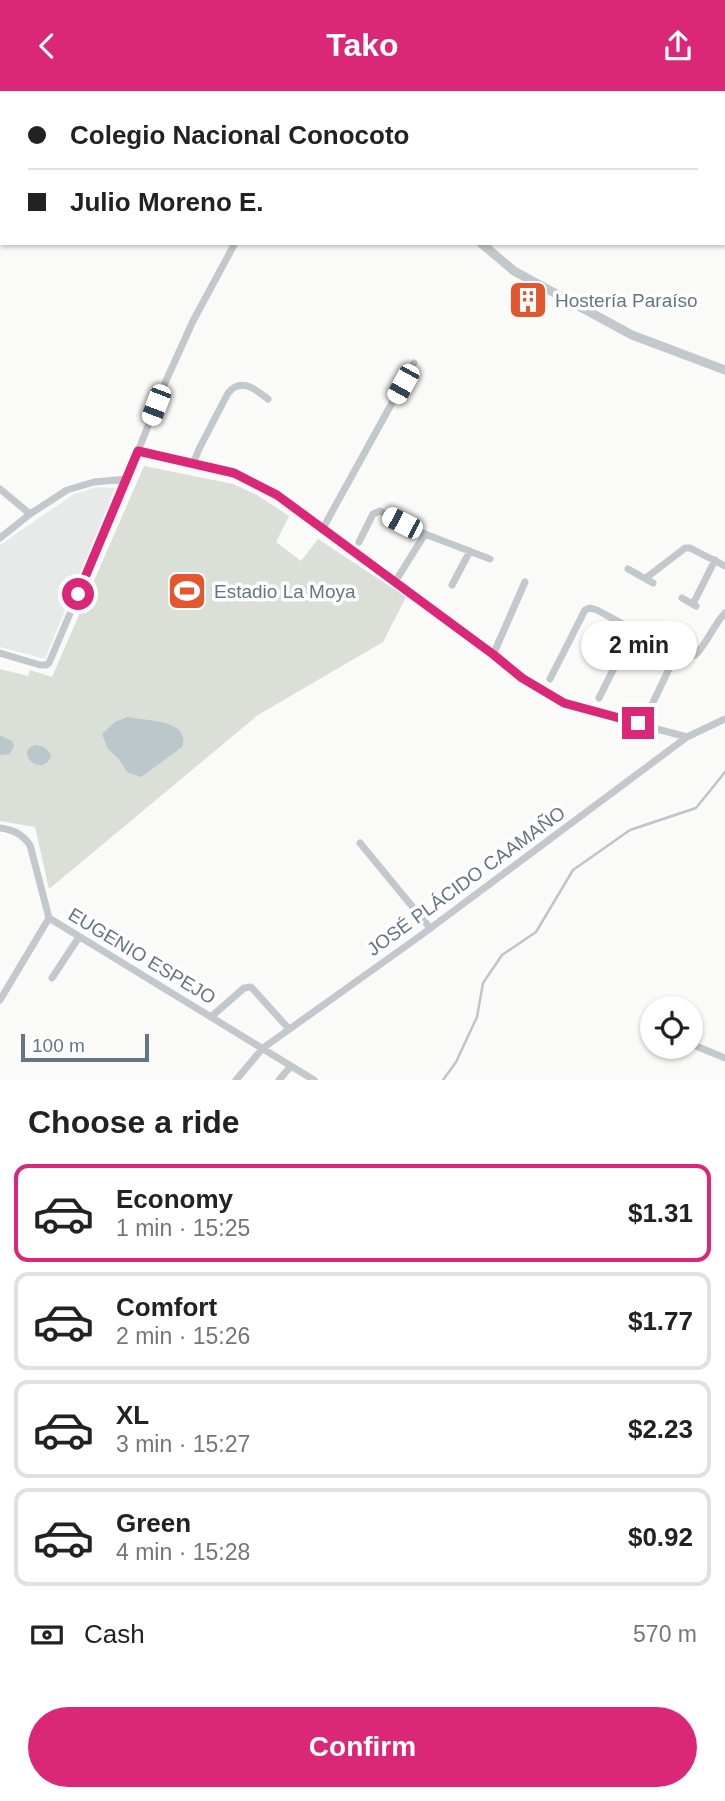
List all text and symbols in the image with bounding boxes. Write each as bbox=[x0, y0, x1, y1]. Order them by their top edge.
icon: back bbox=[28, 27, 66, 65]
text: Tako bbox=[326, 27, 399, 63]
icon: share bbox=[659, 27, 697, 65]
text: Colegio Nacional Conocoto bbox=[70, 120, 409, 150]
text: Julio Moreno E. bbox=[70, 187, 264, 217]
building icon: Hostería Paraíso bbox=[507, 279, 549, 321]
place label: Hostería Paraíso bbox=[555, 290, 698, 311]
car bbox=[384, 361, 423, 407]
car bbox=[139, 382, 174, 428]
car bbox=[379, 504, 426, 542]
sports icon: Estadio La Moya bbox=[166, 570, 208, 612]
route start bbox=[62, 578, 94, 610]
place label: Estadio La Moya bbox=[214, 581, 356, 602]
callout: 2 min bbox=[580, 621, 696, 671]
text: 2 min bbox=[609, 632, 669, 658]
route end bbox=[622, 707, 654, 739]
street label: JOSÉ PLÁCIDO CAAMAÑO bbox=[363, 802, 569, 960]
street label: EUGENIO ESPEJO bbox=[65, 904, 219, 1008]
map controls bbox=[640, 996, 703, 1059]
button: locate bbox=[640, 996, 703, 1059]
scale bar bbox=[21, 1031, 149, 1063]
text: 100 m bbox=[32, 1035, 85, 1056]
text: Choose a ride bbox=[28, 1104, 240, 1140]
icon: car bbox=[32, 1182, 95, 1245]
text: Economy bbox=[116, 1184, 233, 1214]
text: $1.31 bbox=[628, 1198, 693, 1228]
text: 1 min · 15:25 bbox=[116, 1215, 250, 1241]
icon: car bbox=[32, 1290, 95, 1353]
text: Comfort bbox=[116, 1292, 217, 1322]
text: $1.77 bbox=[628, 1306, 693, 1336]
text: 2 min · 15:26 bbox=[116, 1323, 250, 1349]
icon: car bbox=[32, 1398, 95, 1461]
text: XL bbox=[116, 1400, 149, 1430]
text: $2.23 bbox=[628, 1414, 693, 1444]
text: 3 min · 15:27 bbox=[116, 1431, 250, 1457]
icon: car bbox=[32, 1506, 95, 1569]
text: Green bbox=[116, 1508, 191, 1538]
text: $0.92 bbox=[628, 1522, 693, 1552]
text: 4 min · 15:28 bbox=[116, 1539, 250, 1565]
icon: cash bbox=[28, 1616, 66, 1654]
text: Cash bbox=[84, 1619, 145, 1649]
text: 570 m bbox=[633, 1621, 697, 1647]
button: Confirm bbox=[28, 1707, 697, 1787]

